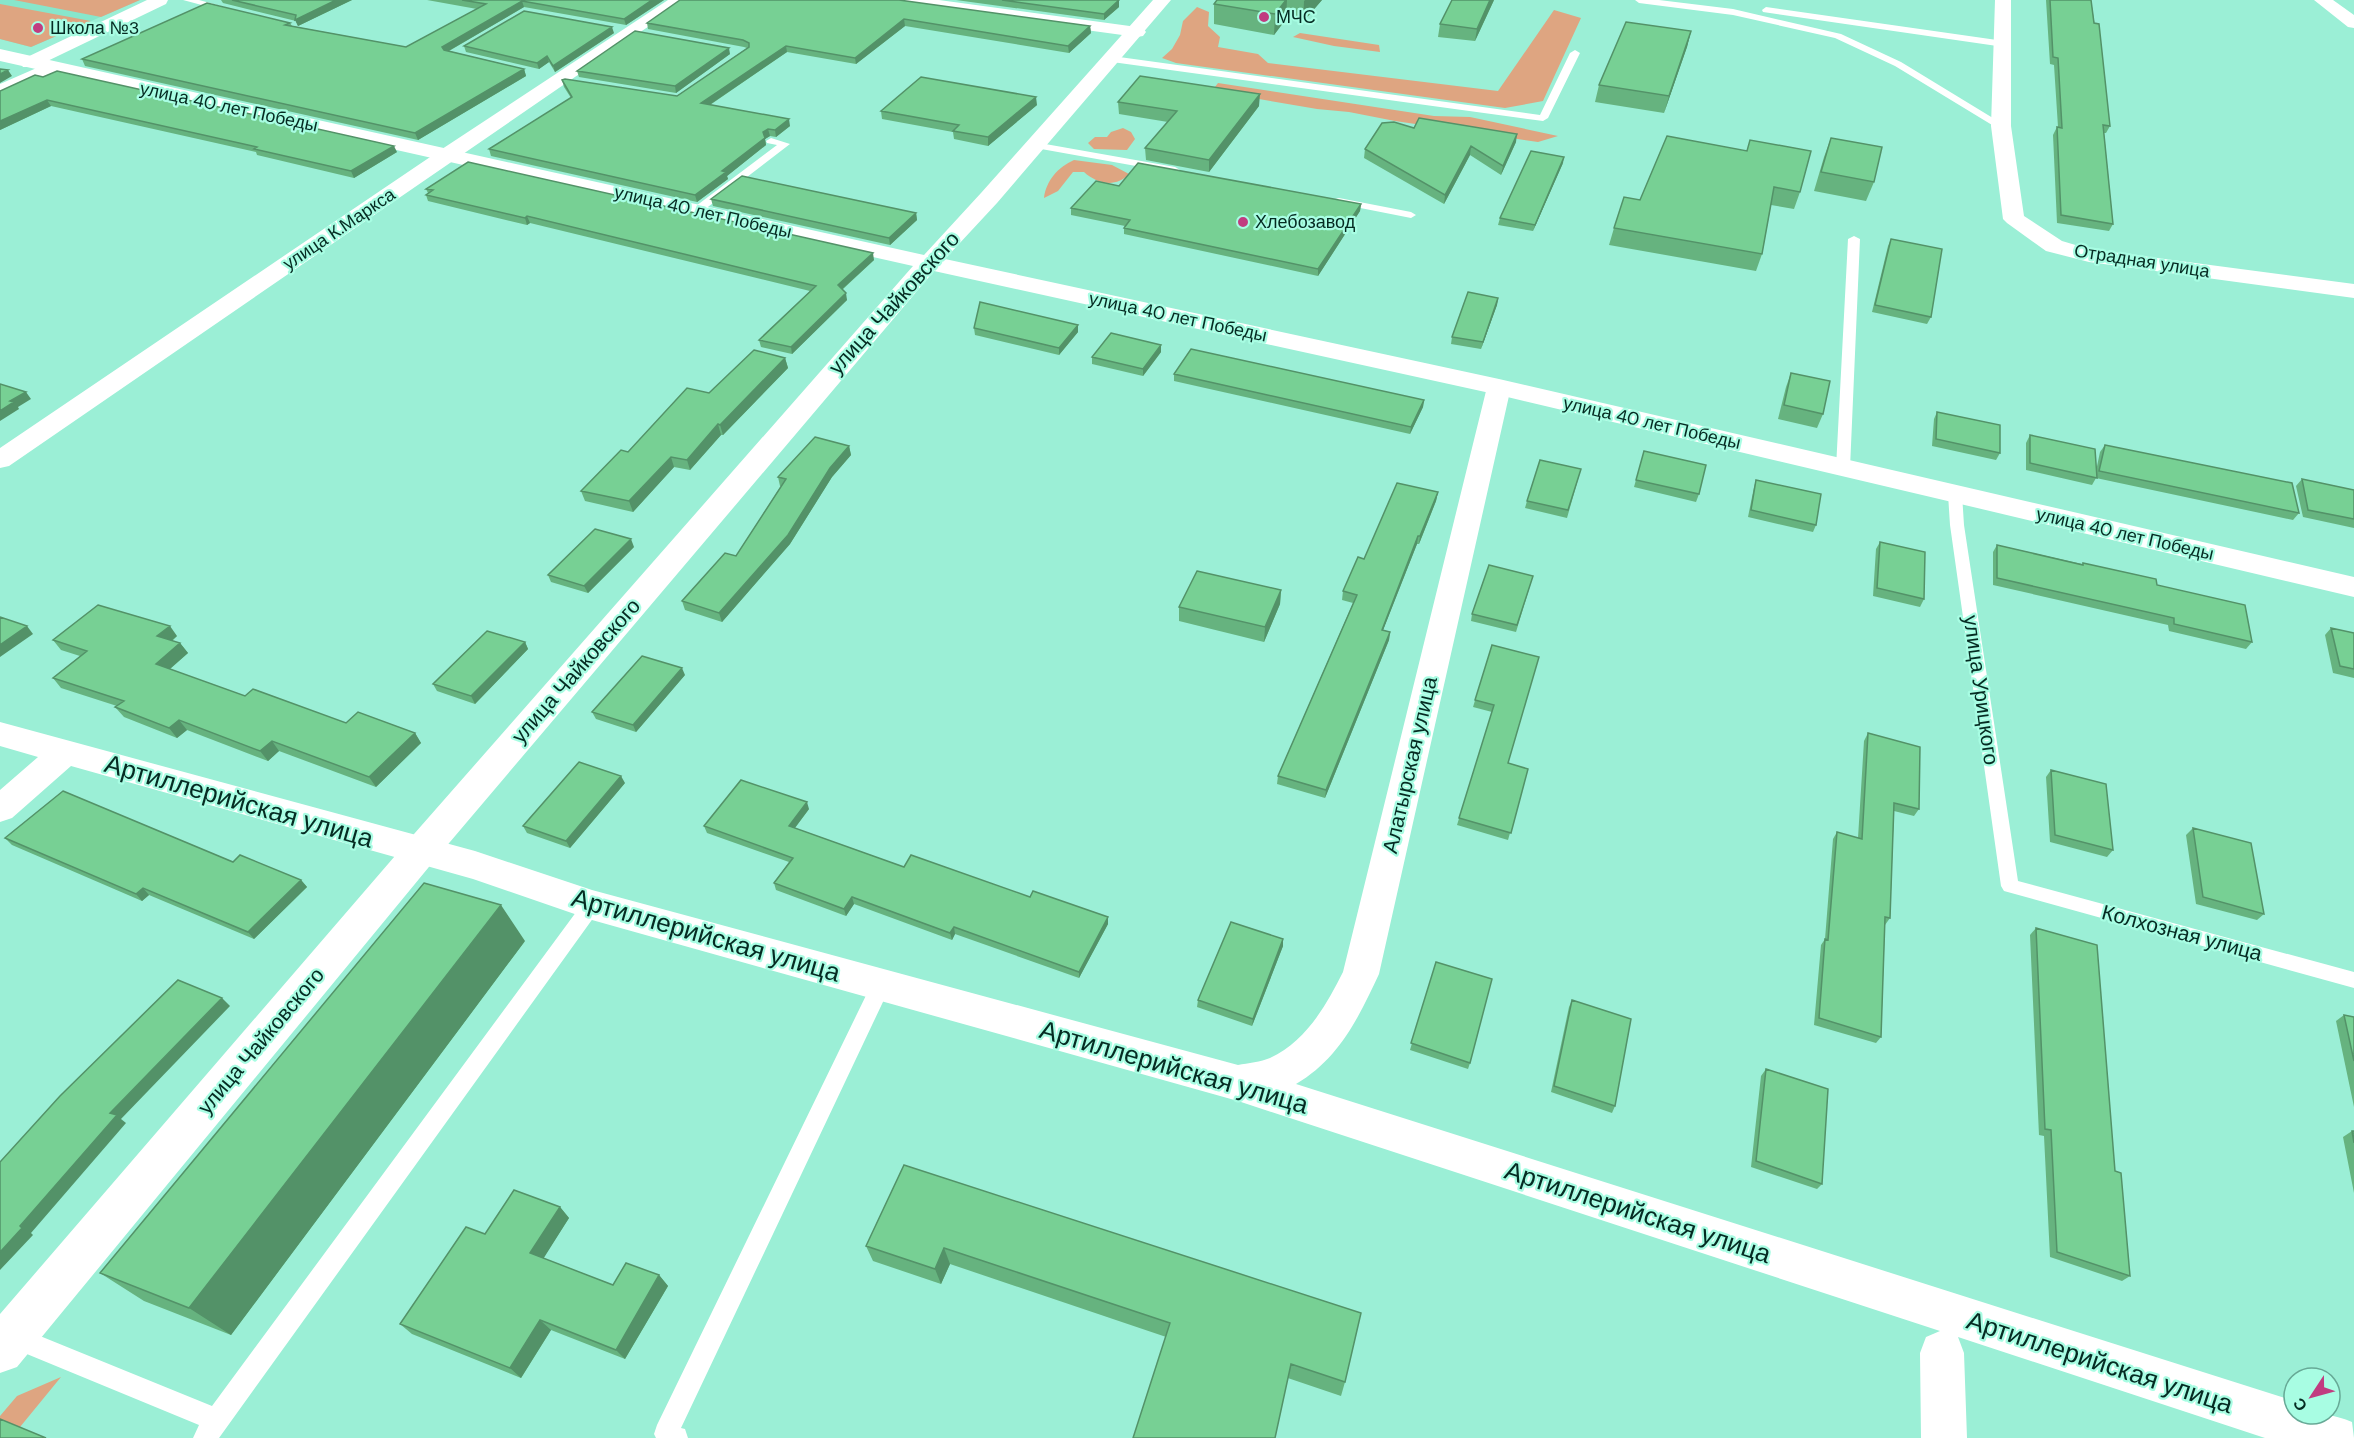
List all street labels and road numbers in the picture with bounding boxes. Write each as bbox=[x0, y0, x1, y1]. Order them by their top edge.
street label: улица 40 лет Победы bbox=[138, 76, 320, 138]
street label: улица 40 лет Победы bbox=[612, 180, 794, 244]
street label: улица К.Маркса bbox=[278, 182, 401, 275]
street label: улица Чайковского bbox=[822, 226, 966, 380]
street label: Отрадная улица bbox=[2073, 238, 2212, 284]
street label: улица 40 лет Победы bbox=[1087, 286, 1269, 348]
street label: улица 40 лет Победы bbox=[1561, 391, 1743, 455]
street label: улица 40 лет Победы bbox=[2034, 502, 2216, 566]
street label: улица Чайковского bbox=[505, 593, 647, 749]
street label: улица Урицкого bbox=[1957, 613, 2005, 767]
street label: Алатырская улица bbox=[1376, 674, 1444, 856]
street label: Артиллерийская улица bbox=[101, 746, 378, 856]
street label: Артиллерийская улица bbox=[568, 880, 845, 990]
street label: Колхозная улица bbox=[2099, 898, 2266, 968]
street label: улица Чайковского bbox=[191, 962, 331, 1120]
street label: Артиллерийская улица bbox=[1036, 1012, 1313, 1122]
street label: Артиллерийская улица bbox=[1501, 1153, 1776, 1271]
street label: Артиллерийская улица bbox=[1963, 1303, 2238, 1421]

